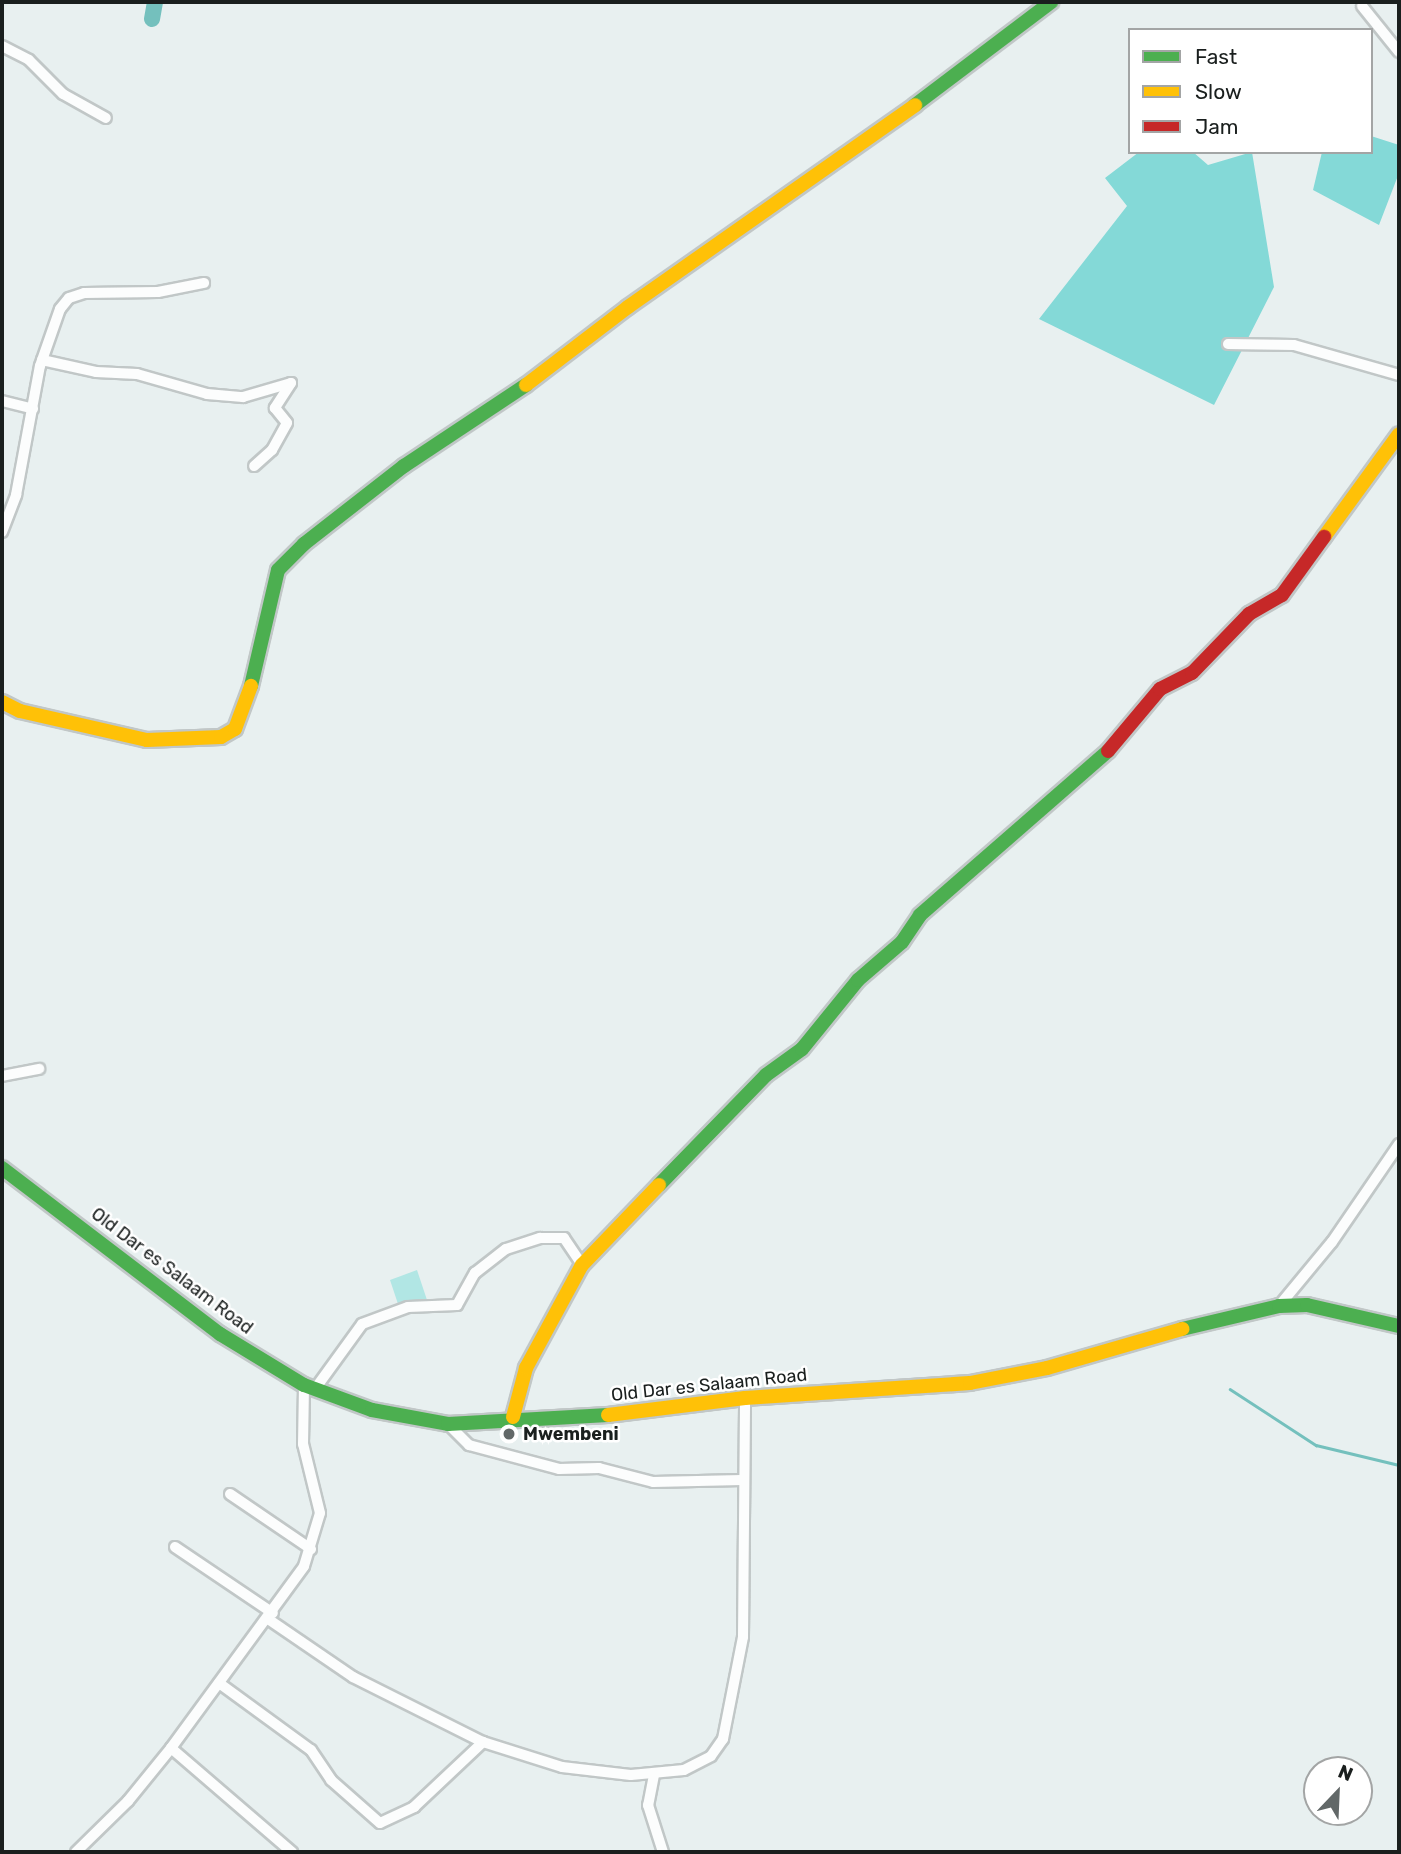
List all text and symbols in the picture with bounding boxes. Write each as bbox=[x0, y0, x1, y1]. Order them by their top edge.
legend bbox=[1128, 28, 1373, 154]
text: Fast bbox=[1195, 44, 1237, 69]
text: Slow bbox=[1195, 79, 1242, 104]
text: Jam bbox=[1195, 114, 1239, 139]
street label: Old Dar es Salaam Road bbox=[87, 1203, 257, 1339]
street label: Old Dar es Salaam Road bbox=[610, 1364, 808, 1406]
place label: Mwembeni bbox=[523, 1423, 619, 1445]
marker: Mwembeni bbox=[501, 1426, 517, 1442]
north arrow bbox=[1303, 1756, 1373, 1826]
text: N bbox=[1335, 1760, 1356, 1786]

